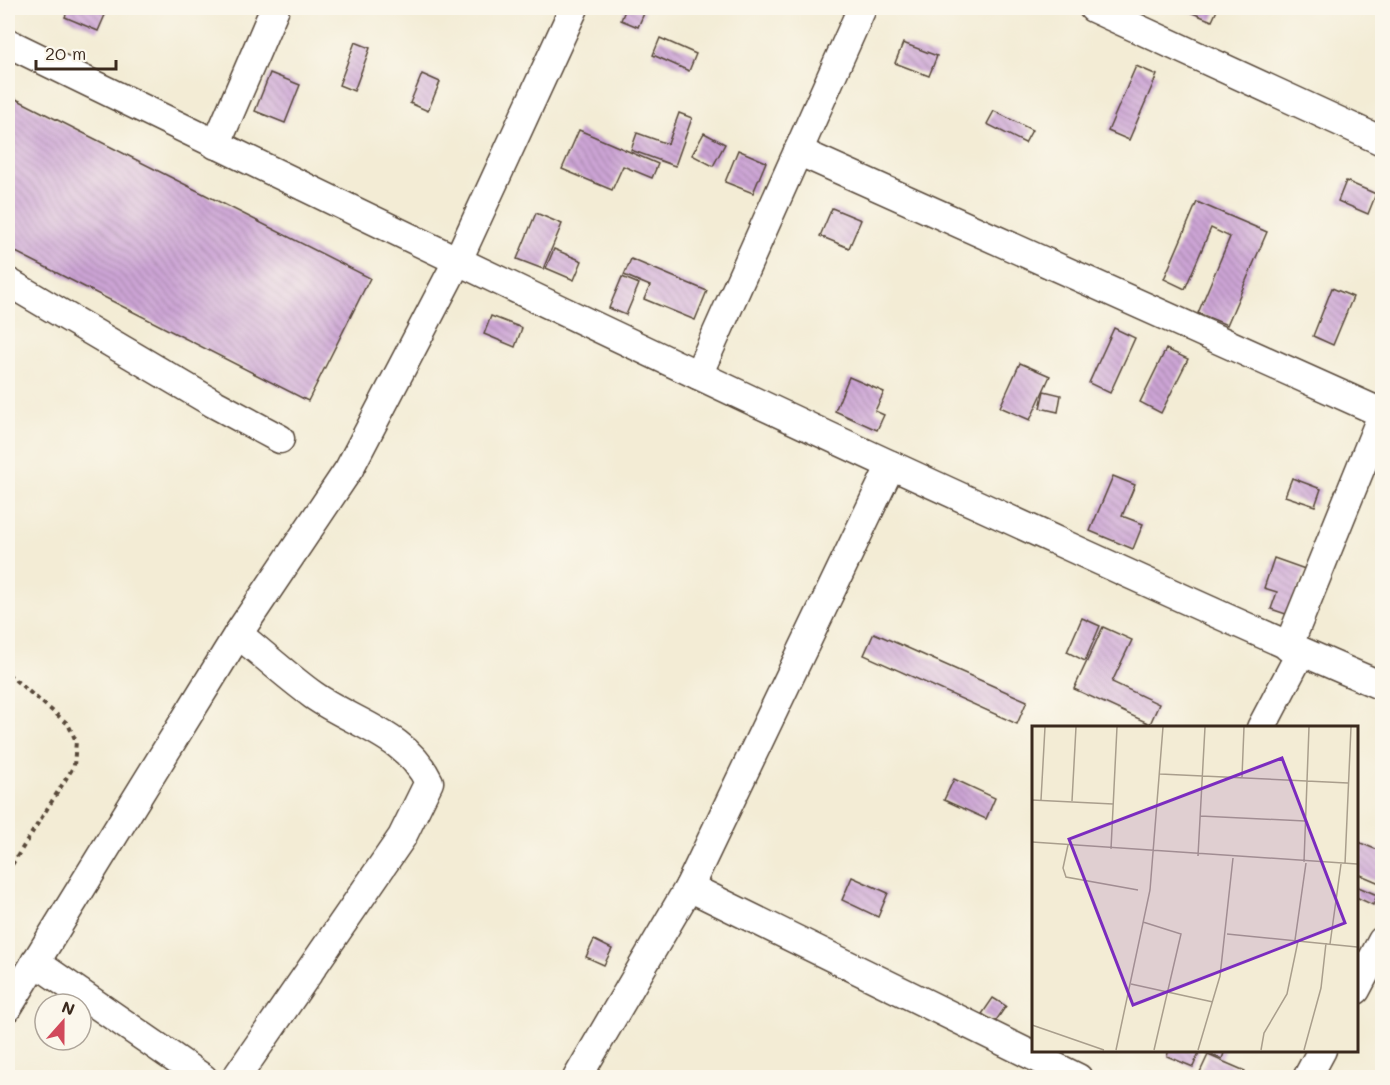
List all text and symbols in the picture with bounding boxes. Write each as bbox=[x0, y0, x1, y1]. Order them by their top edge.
scale bar bbox=[36, 33, 116, 71]
text: 20 m bbox=[45, 41, 86, 65]
inset map bbox=[1032, 726, 1357, 1052]
north arrow bbox=[33, 992, 93, 1052]
text: N bbox=[59, 996, 78, 1020]

